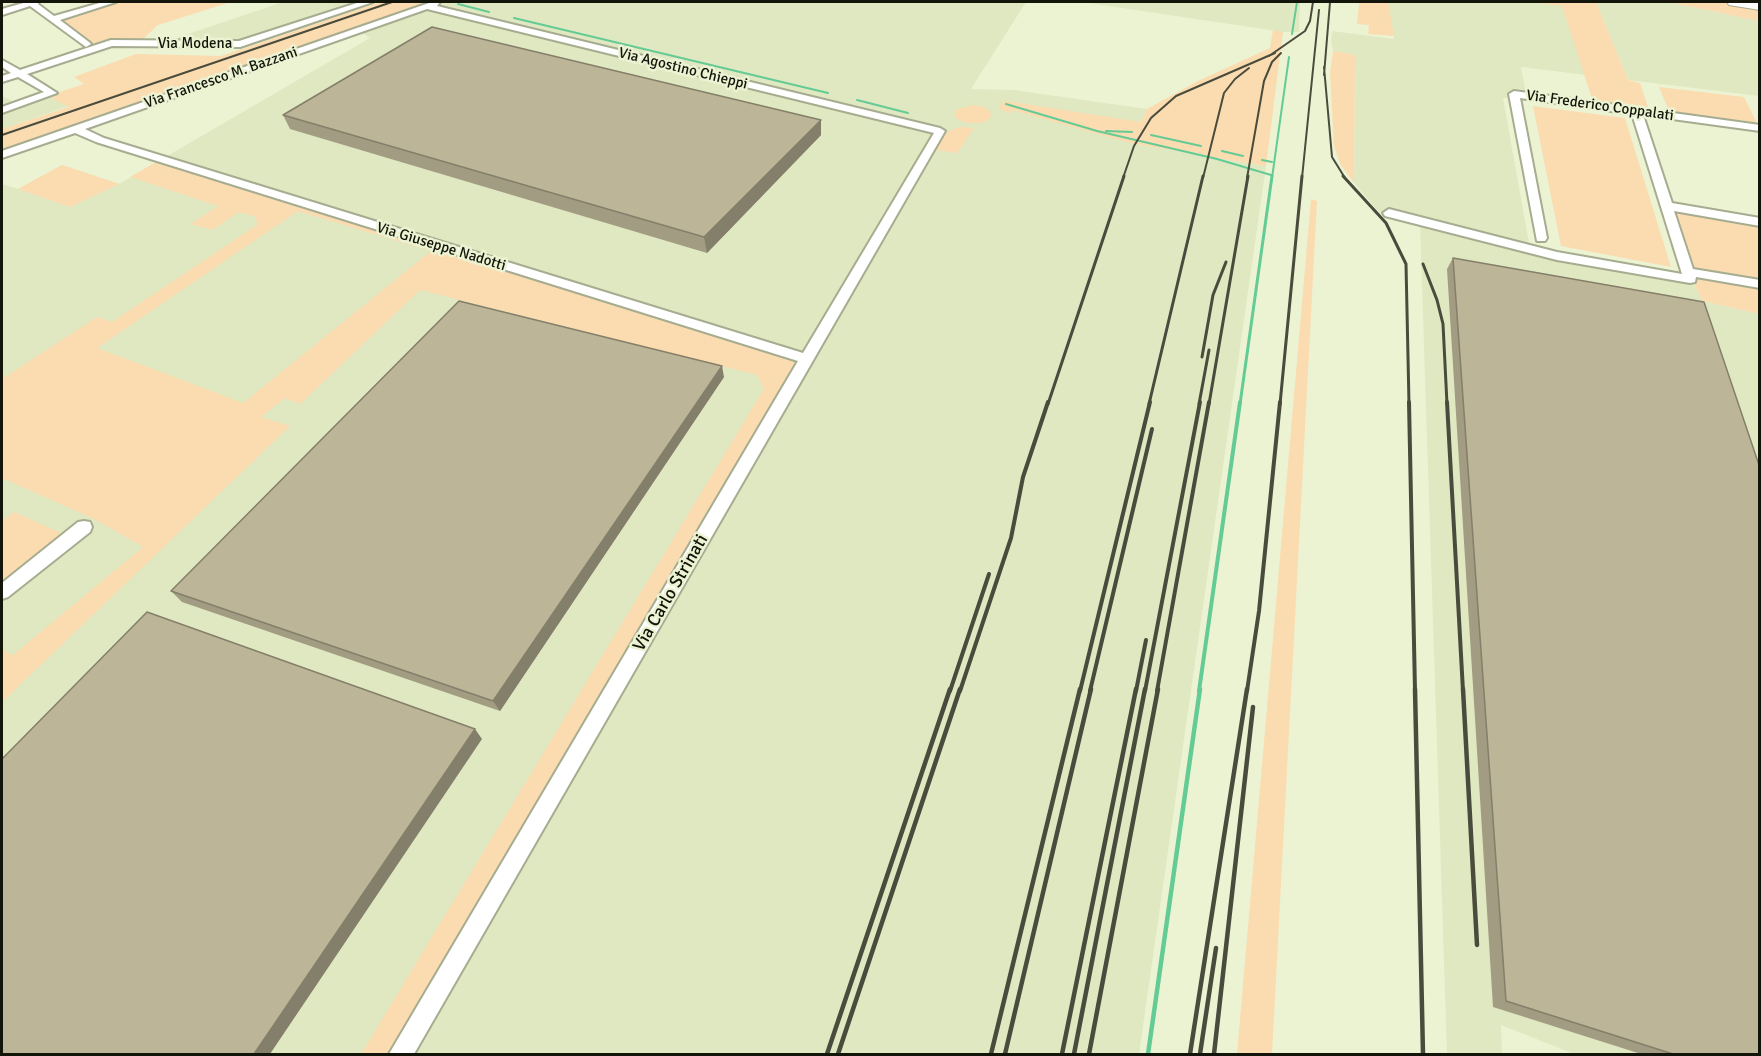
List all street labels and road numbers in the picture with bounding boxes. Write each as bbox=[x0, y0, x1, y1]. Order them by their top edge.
street label: Via Modena bbox=[158, 35, 232, 53]
street label: Via Francesco M. Bazzani bbox=[142, 43, 300, 113]
street label: Via Agostino Chieppi bbox=[617, 44, 749, 94]
street label: Via Frederico Coppalati bbox=[1525, 87, 1675, 125]
street label: Via Giuseppe Nadotti bbox=[374, 219, 508, 275]
street label: Via Carlo Strinati bbox=[629, 531, 713, 655]

